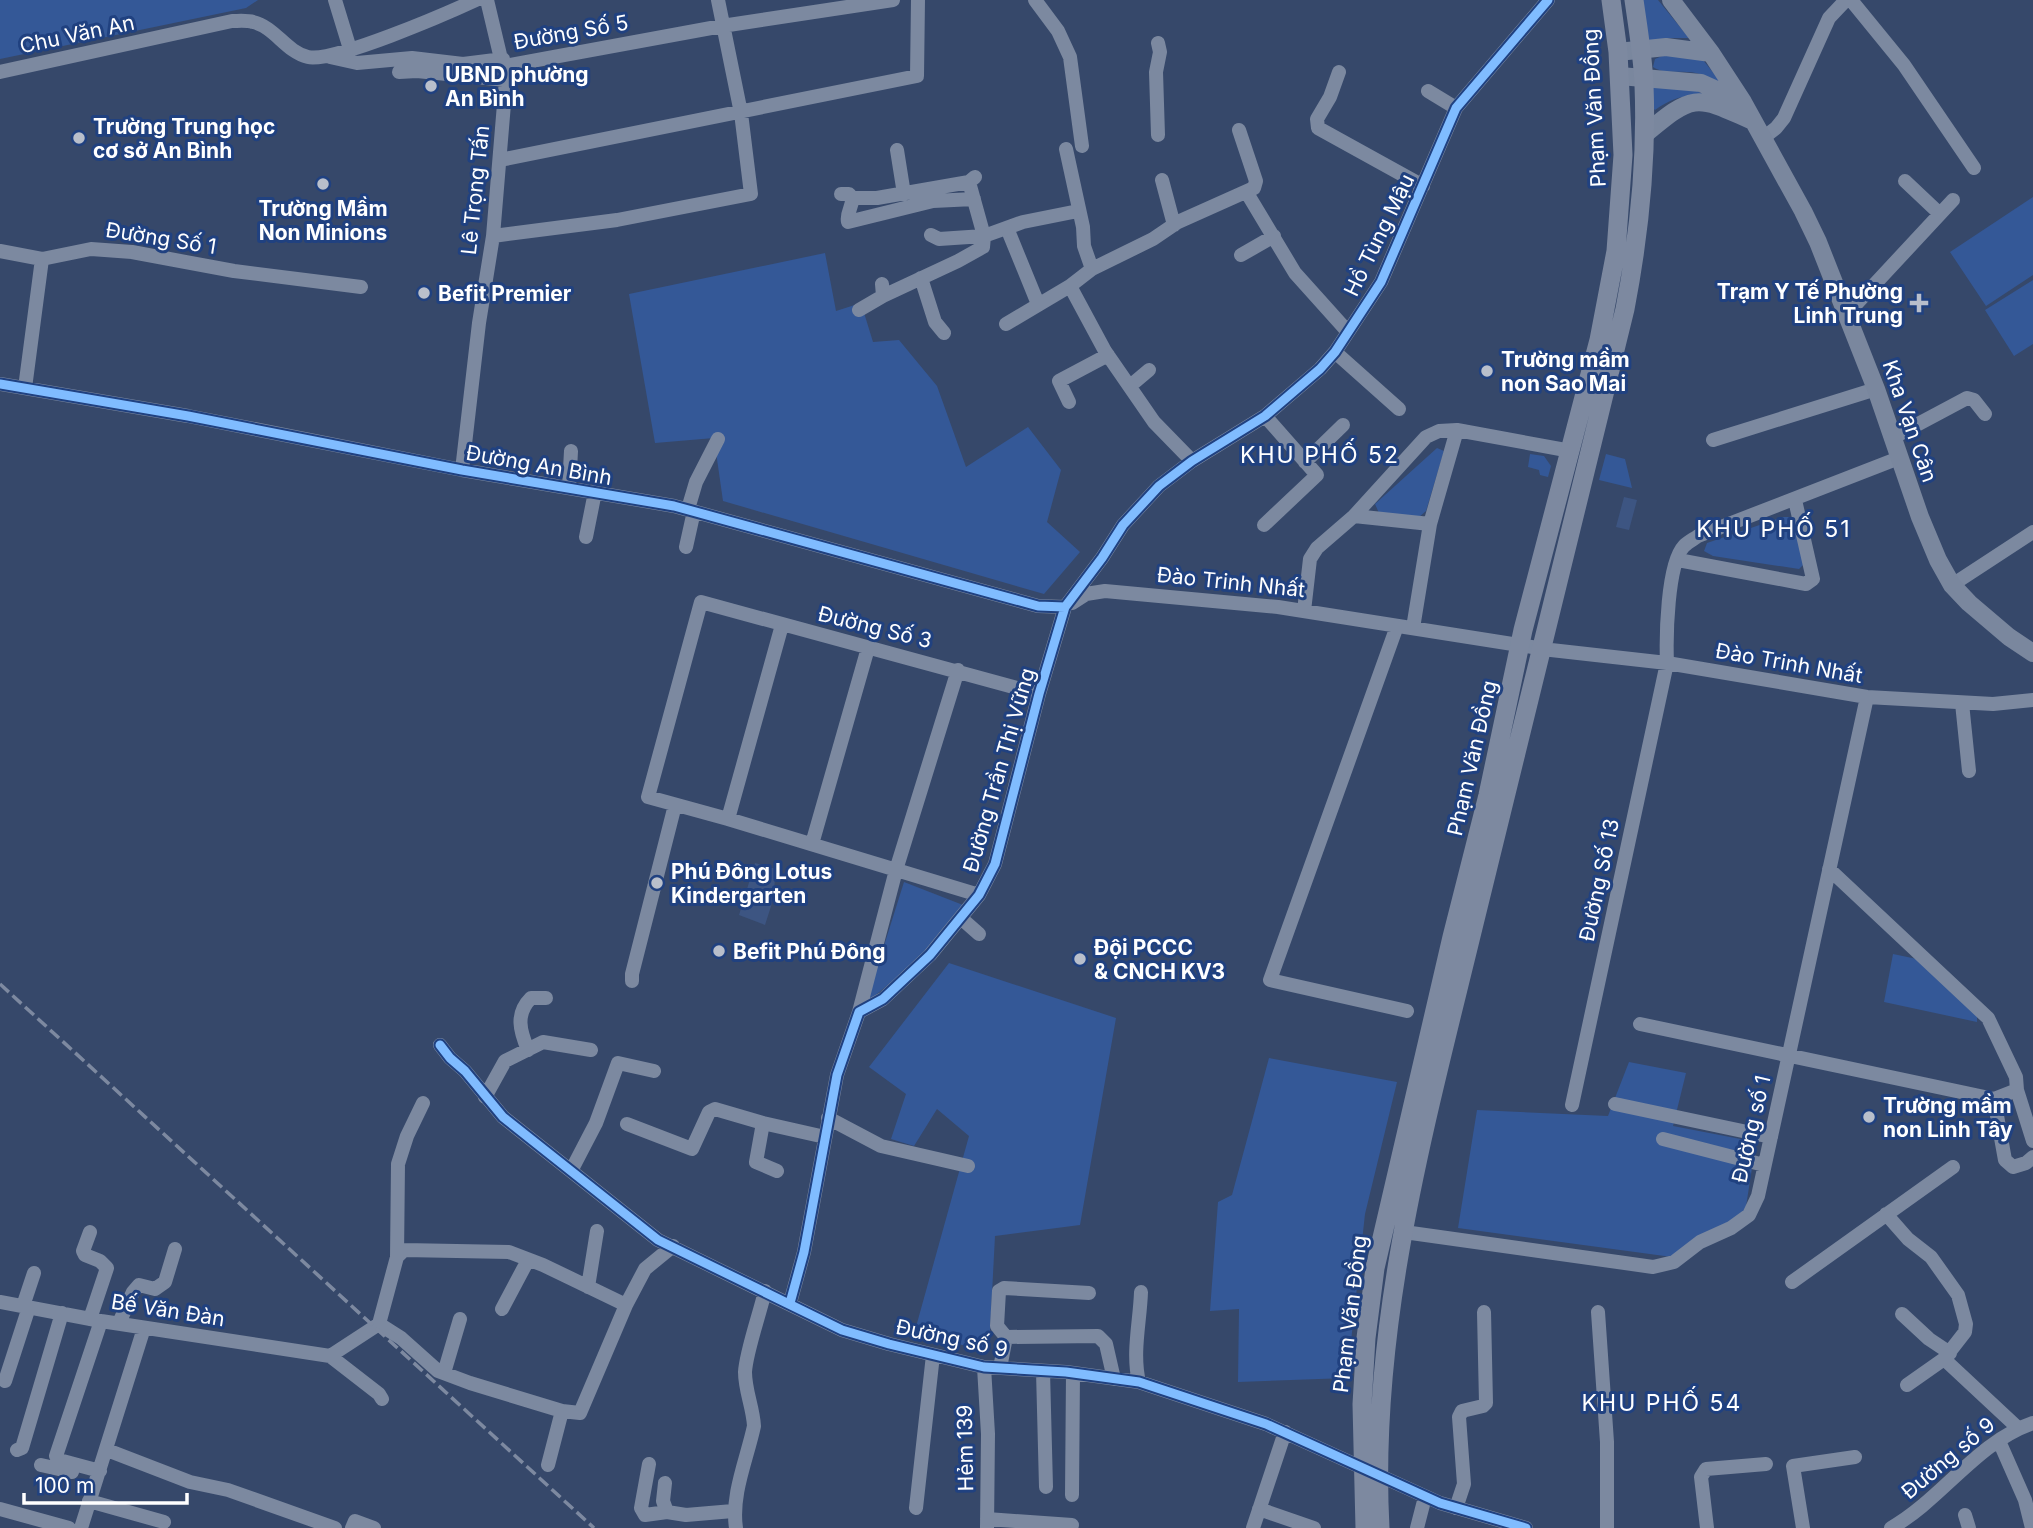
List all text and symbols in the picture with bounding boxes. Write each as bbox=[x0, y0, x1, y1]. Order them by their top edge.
street label: Chu Văn An bbox=[17, 10, 137, 58]
street label: Đường Số 5 bbox=[512, 10, 630, 54]
street label: Phạm Văn Đồng bbox=[1577, 28, 1611, 188]
place label: UBND phường An Bình bbox=[445, 62, 589, 111]
marker: UBND phường An Bình bbox=[423, 78, 439, 94]
place label: Trường Trung học cơ sở An Bình bbox=[93, 114, 275, 163]
street label: Lê Trọng Tấn bbox=[456, 124, 494, 256]
marker: Trường Trung học cơ sở An Bình bbox=[71, 130, 87, 146]
street label: Hồ Tùng Mậu bbox=[1339, 170, 1419, 300]
marker: Trường Mầm Non Minions bbox=[315, 176, 331, 192]
place label: Trường Mầm Non Minions bbox=[258, 196, 388, 245]
street label: Đường Số 1 bbox=[104, 217, 218, 259]
place label: Trạm Y Tế Phường Linh Trung bbox=[1717, 279, 1903, 328]
place label: Befit Premier bbox=[438, 281, 572, 306]
marker: Befit Premier bbox=[416, 285, 432, 301]
marker: Trạm Y Tế Phường Linh Trung bbox=[1909, 293, 1929, 313]
place label: Trường mầm non Sao Mai bbox=[1501, 347, 1630, 396]
street label: Kha Vạn Cân bbox=[1877, 357, 1943, 485]
marker: Trường mầm non Sao Mai bbox=[1479, 363, 1495, 379]
district label: KHU PHỐ 52 bbox=[1240, 437, 1400, 469]
street label: Đường An Bình bbox=[464, 440, 614, 490]
district label: KHU PHỐ 51 bbox=[1696, 511, 1852, 543]
street label: Đào Trinh Nhất bbox=[1156, 562, 1306, 602]
street label: Đường Số 3 bbox=[816, 601, 934, 653]
street label: Đào Trinh Nhất bbox=[1714, 638, 1865, 688]
street label: Đường Trần Thị Vững bbox=[958, 665, 1040, 875]
street label: Phạm Văn Đồng bbox=[1442, 678, 1502, 838]
street label: Đường Số 13 bbox=[1574, 816, 1624, 944]
place label: Phú Đông Lotus Kindergarten bbox=[671, 859, 832, 908]
marker: Phú Đông Lotus Kindergarten bbox=[649, 875, 665, 891]
place label: Đội PCCC & CNCH KV3 bbox=[1094, 935, 1225, 984]
place label: Befit Phú Đông bbox=[733, 939, 885, 964]
marker: Befit Phú Đông bbox=[711, 943, 727, 959]
marker: Đội PCCC & CNCH KV3 bbox=[1072, 951, 1088, 967]
street label: Đường số 1 bbox=[1727, 1073, 1775, 1185]
place label: Trường mầm non Linh Tây bbox=[1883, 1093, 2013, 1142]
marker: Trường mầm non Linh Tây bbox=[1861, 1109, 1877, 1125]
street label: Phạm Văn Đồng bbox=[1328, 1234, 1372, 1394]
street label: Bế Văn Đàn bbox=[109, 1289, 227, 1331]
street label: Đường số 9 bbox=[894, 1314, 1010, 1362]
district label: KHU PHỐ 54 bbox=[1582, 1385, 1742, 1417]
street label: Hẻm 139 bbox=[952, 1404, 978, 1492]
street label: Đường số 9 bbox=[1896, 1412, 2000, 1504]
scale bar bbox=[24, 1462, 187, 1506]
text: 100 m bbox=[35, 1473, 94, 1498]

